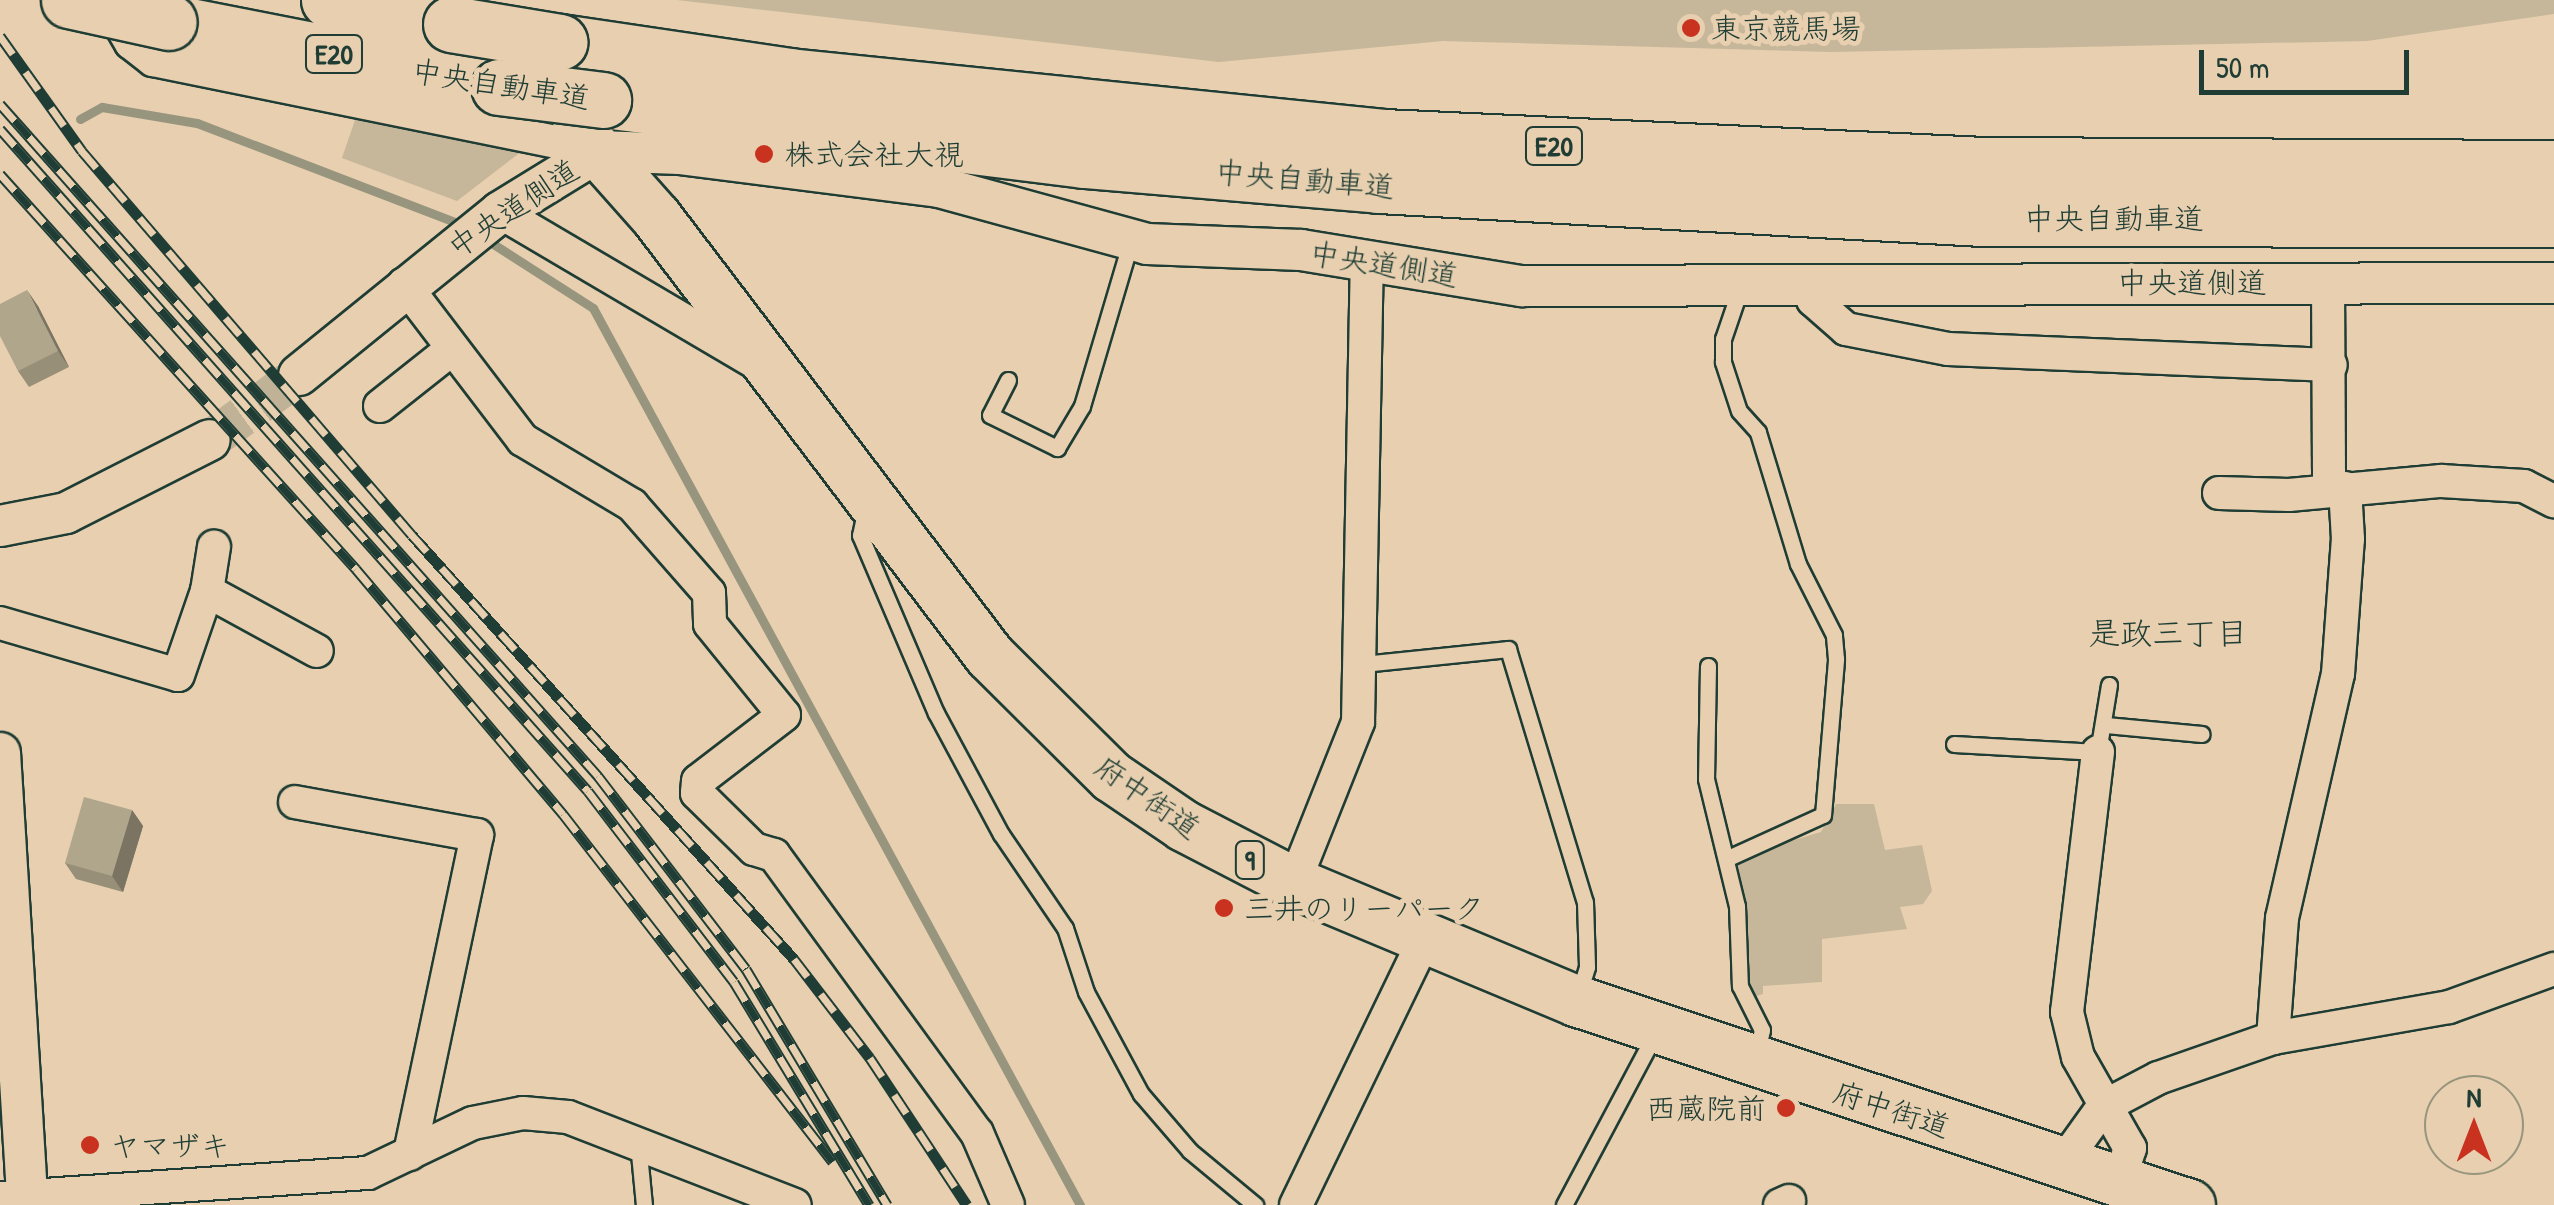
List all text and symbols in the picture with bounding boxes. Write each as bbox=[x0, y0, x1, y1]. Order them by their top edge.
place label: 東京競馬場 bbox=[1711, 10, 1861, 46]
marker: 東京競馬場 bbox=[1680, 17, 1702, 39]
scale bar bbox=[2204, 30, 2414, 92]
road number: E20 bbox=[304, 31, 364, 77]
text: 50 m bbox=[2216, 47, 2269, 87]
street label: 中央自動車道 bbox=[409, 52, 593, 116]
road number: E20 bbox=[1524, 123, 1584, 169]
place label: 株式会社大視 bbox=[784, 136, 964, 172]
marker: 株式会社大視 bbox=[753, 143, 775, 165]
street label: 中央道側道 bbox=[441, 151, 585, 265]
street label: 中央自動車道 bbox=[1214, 153, 1396, 205]
street label: 中央自動車道 bbox=[2024, 200, 2204, 236]
street label: 中央道側道 bbox=[1307, 234, 1461, 294]
street label: 中央道側道 bbox=[2117, 264, 2267, 300]
district label: 是政三丁目 bbox=[2088, 614, 2248, 652]
street label: 府中街道 bbox=[1089, 748, 1207, 846]
road number: 9 bbox=[1232, 837, 1268, 883]
place label: 三井のリーパーク bbox=[1244, 890, 1484, 926]
marker: 三井のリーパーク bbox=[1213, 897, 1235, 919]
street label: 府中街道 bbox=[1829, 1073, 1955, 1145]
north arrow bbox=[2424, 1075, 2524, 1175]
text: N bbox=[2467, 1078, 2481, 1116]
place label: 西蔵院前 bbox=[1646, 1090, 1766, 1126]
marker: 西蔵院前 bbox=[1775, 1097, 1797, 1119]
place label: ヤマザキ bbox=[110, 1127, 230, 1163]
marker: ヤマザキ bbox=[79, 1134, 101, 1156]

